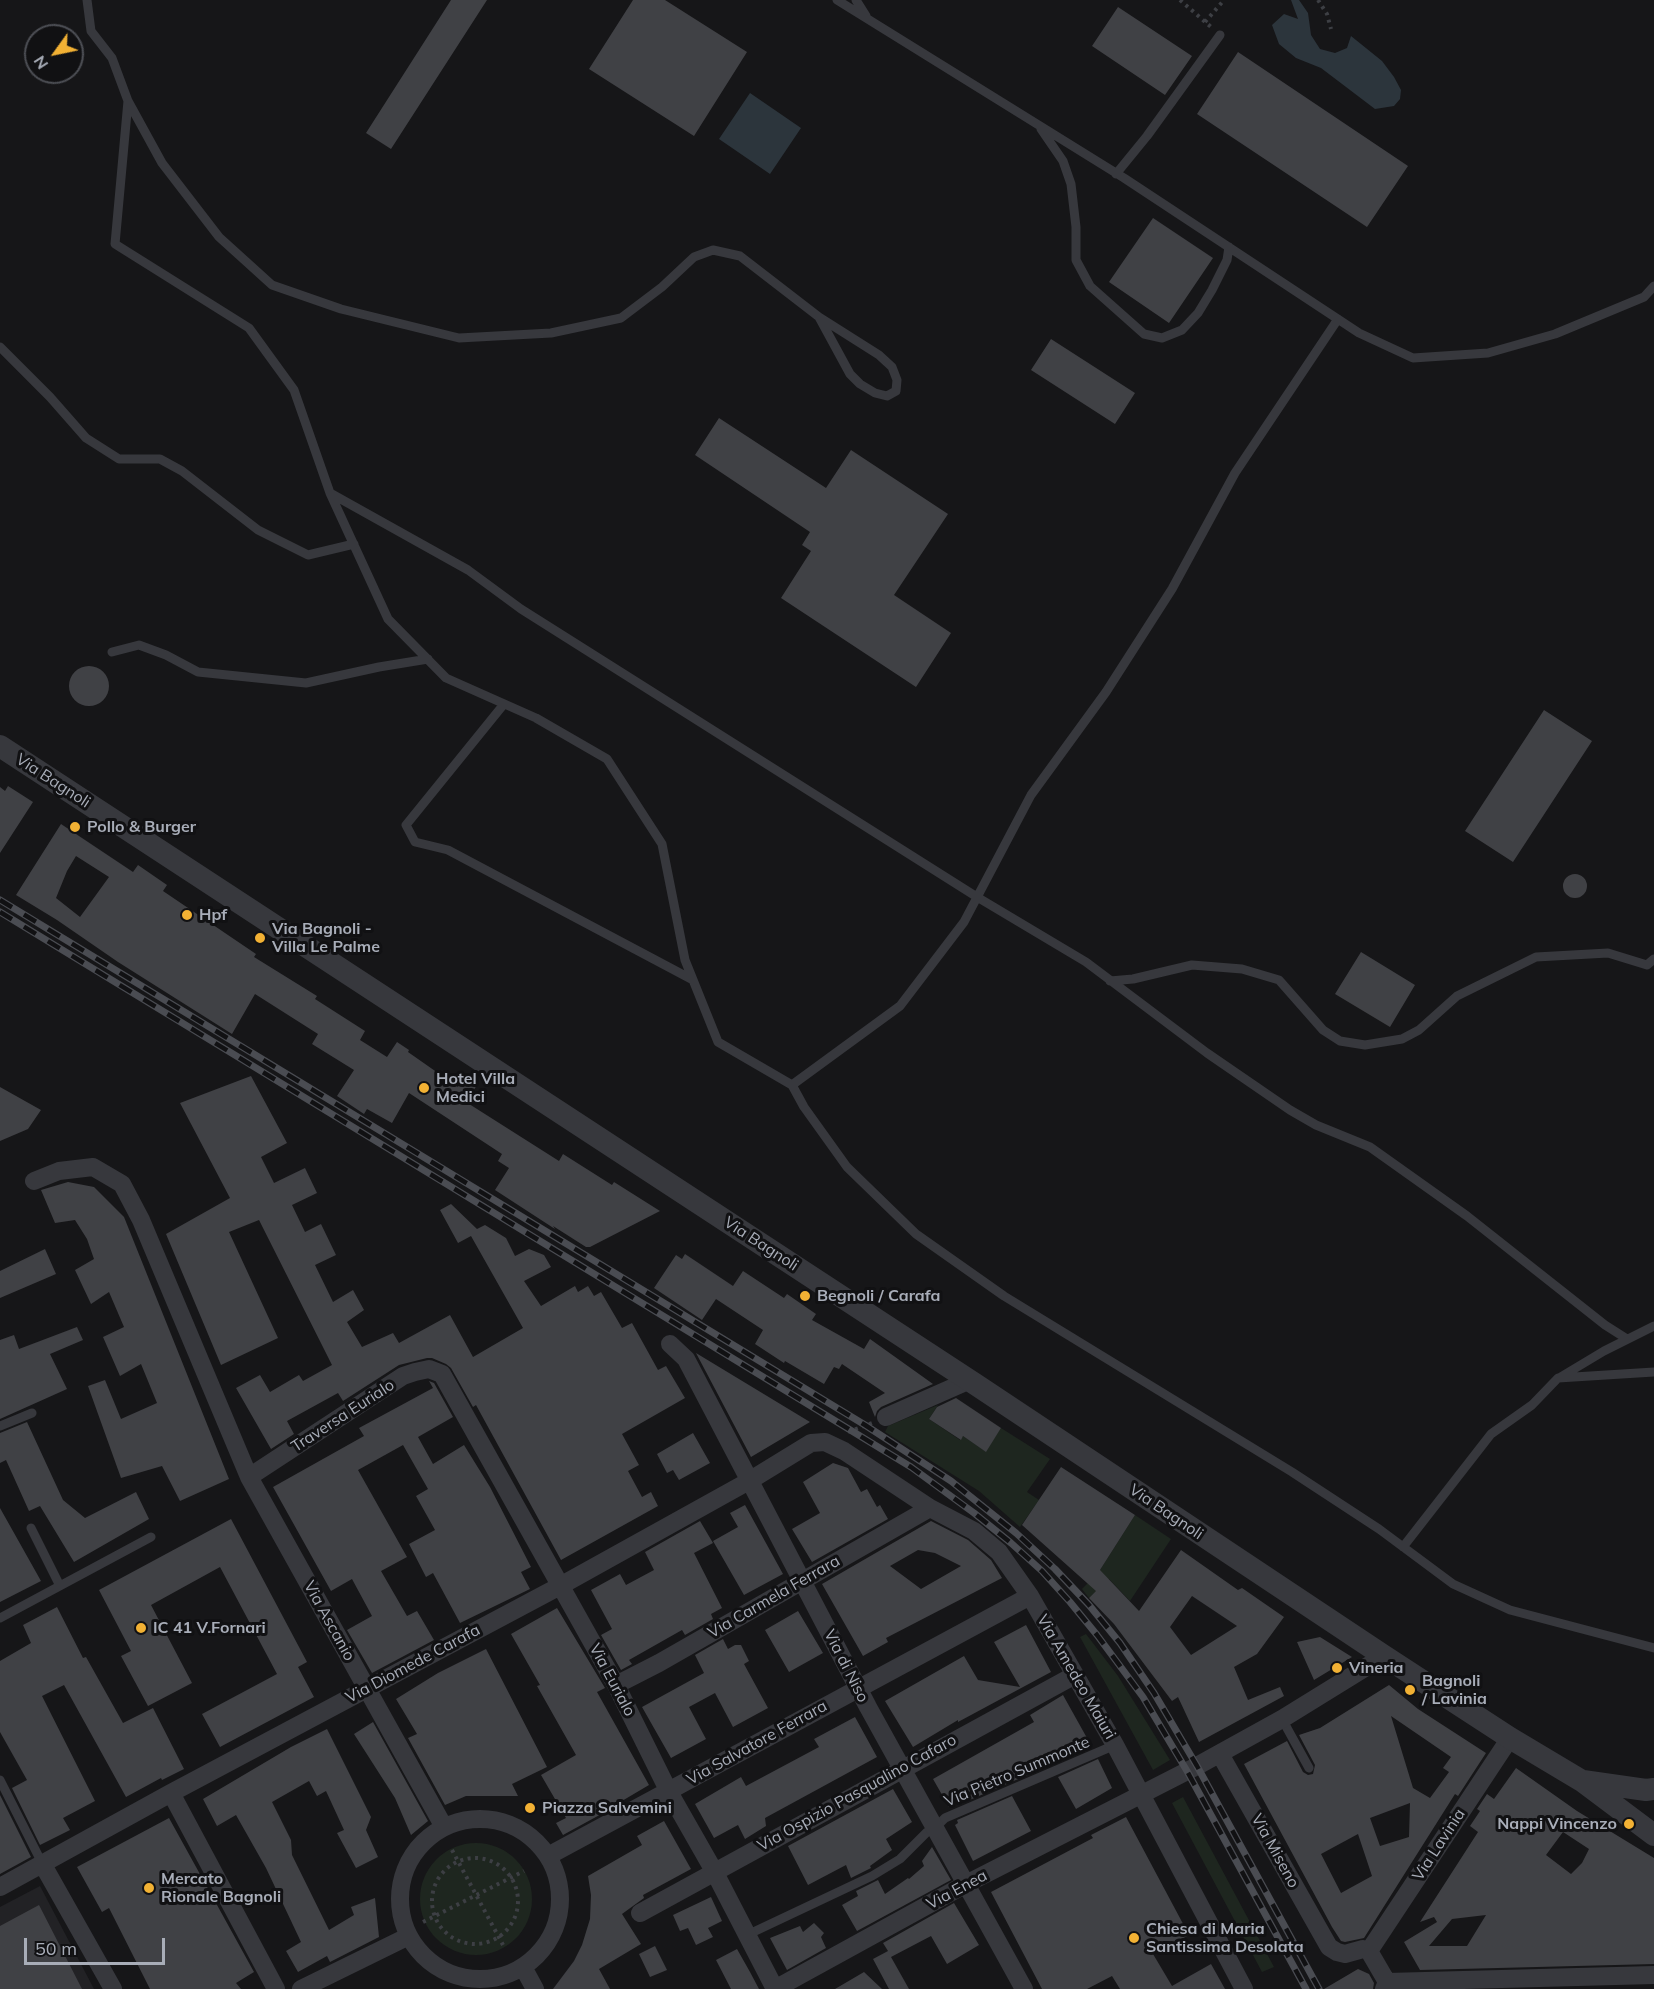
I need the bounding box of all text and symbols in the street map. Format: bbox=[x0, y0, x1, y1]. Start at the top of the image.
north arrow bbox=[24, 24, 84, 84]
text: N bbox=[29, 52, 52, 73]
street label: Via Bagnoli bbox=[12, 750, 94, 812]
place label: Pollo & Burger bbox=[87, 817, 196, 837]
marker: Pollo & Burger bbox=[68, 820, 82, 834]
place label: Hpf bbox=[199, 905, 227, 925]
marker: Hpf bbox=[180, 908, 194, 922]
place label: Via Bagnoli - Villa Le Palme bbox=[272, 919, 380, 957]
marker: Via Bagnoli - Villa Le Palme bbox=[253, 931, 267, 945]
place label: Hotel Villa Medici bbox=[436, 1069, 515, 1107]
marker: Hotel Villa Medici bbox=[417, 1081, 431, 1095]
street label: Via Bagnoli bbox=[720, 1213, 802, 1275]
place label: Begnoli / Carafa bbox=[817, 1286, 941, 1306]
marker: Begnoli / Carafa bbox=[798, 1289, 812, 1303]
street label: Traversa Eurialo bbox=[288, 1376, 398, 1456]
street label: Via Bagnoli bbox=[1125, 1480, 1207, 1544]
street label: Via Carmela Ferrara bbox=[705, 1551, 843, 1643]
street label: Via Ascanio bbox=[299, 1578, 359, 1664]
street label: Via Amedeo Maiuri bbox=[1032, 1611, 1120, 1743]
place label: IC 41 V.Fornari bbox=[153, 1618, 266, 1638]
street label: Via Diomede Carafa bbox=[343, 1620, 483, 1708]
marker: IC 41 V.Fornari bbox=[134, 1621, 148, 1635]
street label: Via di Niso bbox=[819, 1626, 873, 1706]
street label: Via Eurialo bbox=[585, 1640, 639, 1720]
place label: Vineria bbox=[1349, 1658, 1404, 1678]
marker: Vineria bbox=[1330, 1661, 1344, 1675]
place label: Bagnoli / Lavinia bbox=[1422, 1671, 1487, 1709]
marker: Bagnoli / Lavinia bbox=[1403, 1683, 1417, 1697]
street label: Via Salvatore Ferrara bbox=[684, 1697, 830, 1789]
street label: Via Ospizio Pasqualino Cafaro bbox=[754, 1730, 960, 1856]
street label: Via Pietro Summonte bbox=[941, 1733, 1093, 1811]
place label: Piazza Salvemini bbox=[542, 1798, 672, 1818]
marker: Piazza Salvemini bbox=[523, 1801, 537, 1815]
street label: Via Lavinia bbox=[1409, 1805, 1469, 1885]
street label: Via Miseno bbox=[1247, 1811, 1303, 1891]
place label: Nappi Vincenzo bbox=[1497, 1814, 1617, 1834]
marker: Nappi Vincenzo bbox=[1622, 1817, 1636, 1831]
street label: Via Enea bbox=[923, 1866, 991, 1914]
place label: Mercato Rionale Bagnoli bbox=[161, 1869, 281, 1907]
marker: Mercato Rionale Bagnoli bbox=[142, 1881, 156, 1895]
place label: Chiesa di Maria Santissima Desolata bbox=[1146, 1919, 1304, 1957]
scale bar bbox=[27, 1926, 168, 1964]
marker: Chiesa di Maria Santissima Desolata bbox=[1127, 1931, 1141, 1945]
text: 50 m bbox=[35, 1937, 77, 1960]

